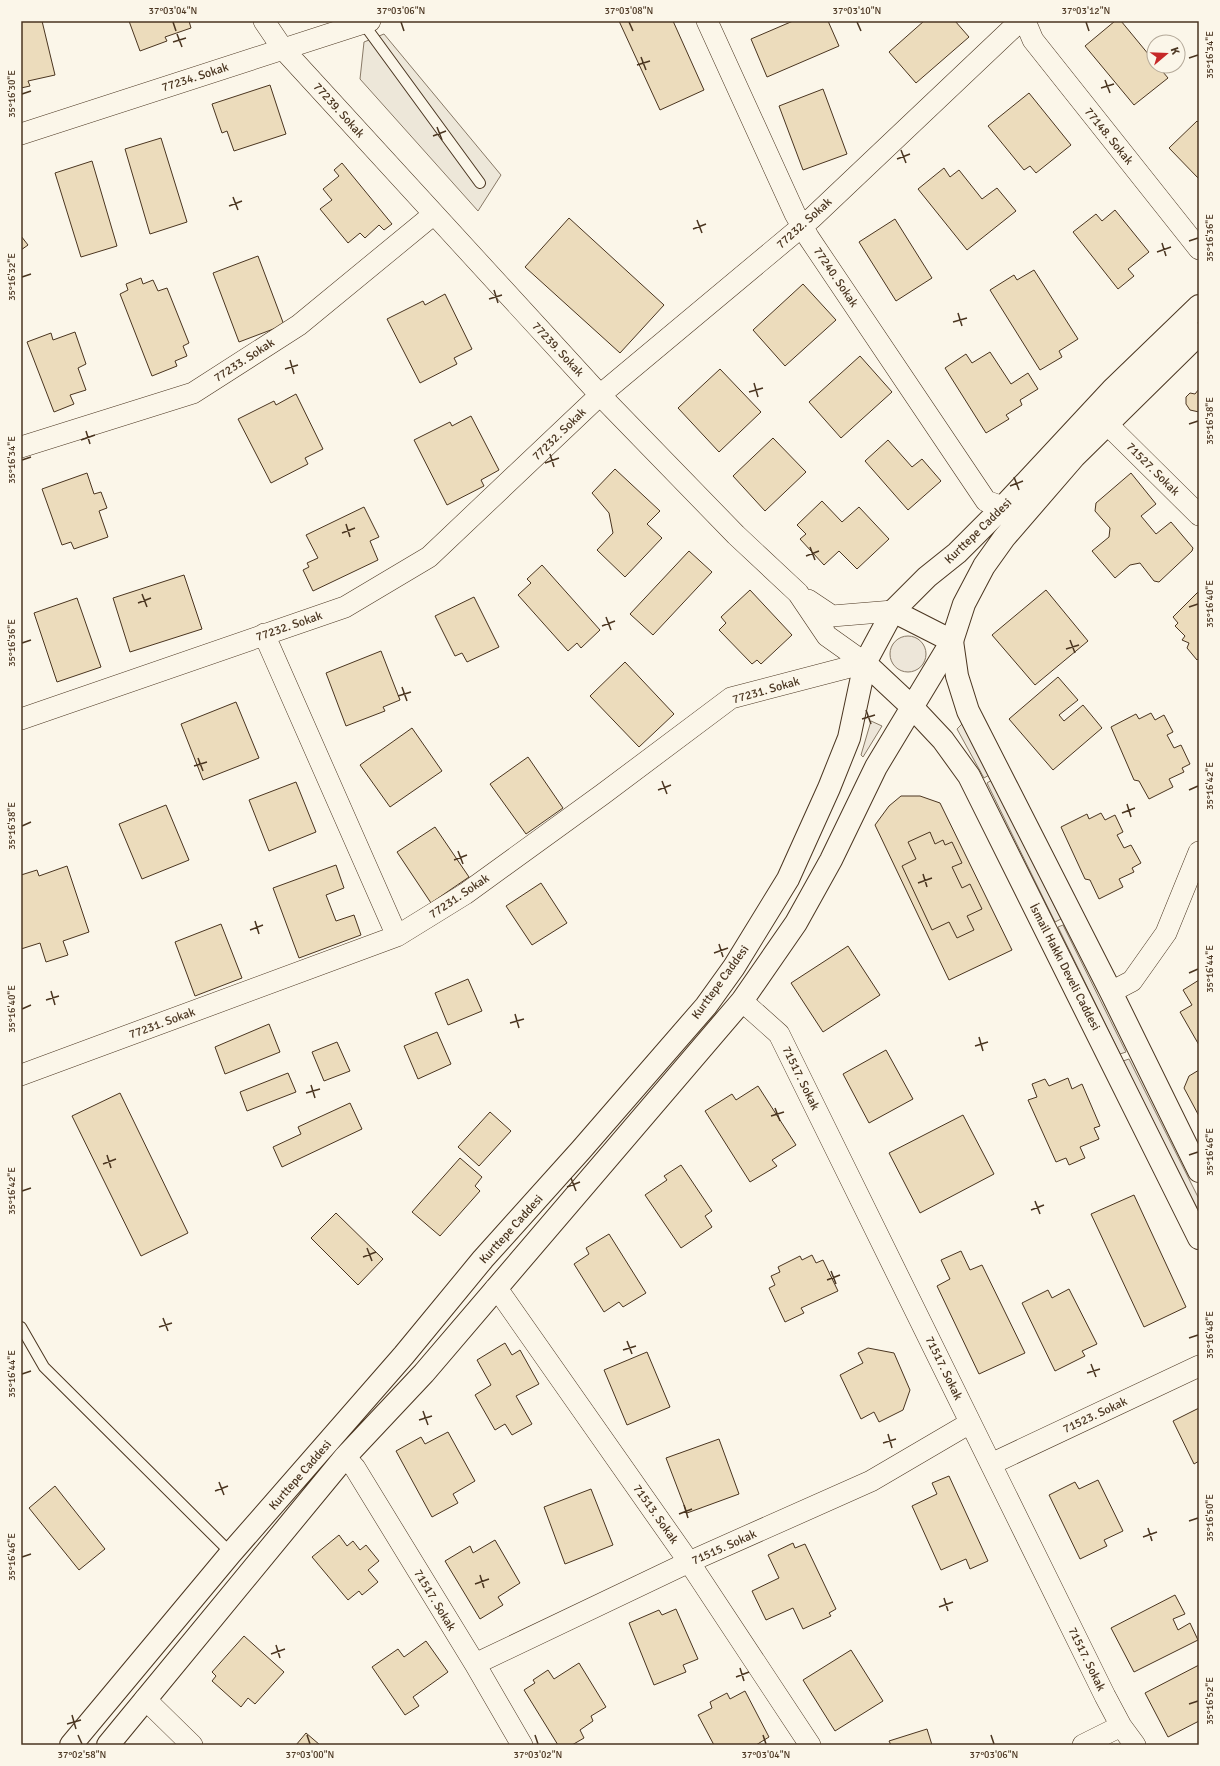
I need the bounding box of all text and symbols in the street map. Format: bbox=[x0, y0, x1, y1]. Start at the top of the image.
text: 37°03'04"N bbox=[149, 5, 197, 17]
text: 37°03'06"N bbox=[377, 5, 425, 17]
text: 37°03'08"N bbox=[605, 5, 653, 17]
text: 37°03'10"N bbox=[833, 5, 881, 17]
text: 37°03'12"N bbox=[1062, 5, 1110, 17]
text: 35°16'34"E bbox=[1204, 31, 1216, 79]
north arrow bbox=[1146, 34, 1186, 74]
text: K bbox=[1168, 46, 1182, 56]
street label: 77234. Sokak bbox=[160, 60, 230, 95]
text: 35°16'30"E bbox=[6, 70, 18, 118]
street label: 77239. Sokak bbox=[310, 80, 367, 141]
street label: 77148. Sokak bbox=[1081, 105, 1136, 168]
street label: 77232. Sokak bbox=[774, 195, 835, 252]
text: 35°16'36"E bbox=[1204, 214, 1216, 262]
street label: 77240. Sokak bbox=[810, 244, 861, 310]
text: 35°16'32"E bbox=[6, 253, 18, 301]
street label: 77239. Sokak bbox=[529, 319, 587, 380]
street label: 77233. Sokak bbox=[211, 335, 277, 386]
text: 35°16'38"E bbox=[1204, 397, 1216, 445]
street label: 77232. Sokak bbox=[529, 405, 589, 464]
text: 35°16'34"E bbox=[6, 436, 18, 484]
street label: 71527. Sokak bbox=[1123, 440, 1182, 499]
street label: Kurttepe Caddesi bbox=[942, 495, 1015, 567]
text: 35°16'40"E bbox=[1204, 580, 1216, 628]
street label: 77232. Sokak bbox=[254, 608, 324, 645]
text: 35°16'36"E bbox=[6, 619, 18, 667]
street label: 77231. Sokak bbox=[731, 674, 801, 707]
text: 35°16'42"E bbox=[1204, 762, 1216, 810]
text: 35°16'38"E bbox=[6, 802, 18, 850]
street label: 77231. Sokak bbox=[426, 871, 492, 922]
street label: İsmail Hakkı Develi Caddesi bbox=[1026, 901, 1103, 1033]
street label: Kurttepe Caddesi bbox=[688, 942, 752, 1022]
text: 35°16'44"E bbox=[1204, 945, 1216, 993]
text: 35°16'40"E bbox=[6, 985, 18, 1033]
street label: 77231. Sokak bbox=[127, 1005, 197, 1042]
street label: 71517. Sokak bbox=[779, 1044, 822, 1113]
text: 35°16'46"E bbox=[1204, 1128, 1216, 1176]
text: 35°16'42"E bbox=[6, 1167, 18, 1215]
street label: Kurttepe Caddesi bbox=[476, 1192, 546, 1267]
text: 35°16'48"E bbox=[1204, 1311, 1216, 1359]
street label: 71517. Sokak bbox=[922, 1334, 965, 1403]
text: 35°16'44"E bbox=[6, 1350, 18, 1398]
street label: 71523. Sokak bbox=[1061, 1394, 1130, 1437]
street label: Kurttepe Caddesi bbox=[266, 1437, 335, 1513]
street label: 71513. Sokak bbox=[630, 1482, 682, 1547]
text: 35°16'50"E bbox=[1204, 1494, 1216, 1542]
street label: 71515. Sokak bbox=[690, 1527, 759, 1568]
text: 35°16'46"E bbox=[6, 1533, 18, 1581]
street label: 71517. Sokak bbox=[410, 1567, 459, 1634]
street label: 71517. Sokak bbox=[1065, 1625, 1108, 1694]
text: 35°16'52"E bbox=[1204, 1677, 1216, 1725]
text: 37°02'58"N bbox=[58, 1749, 106, 1761]
text: 37°03'00"N bbox=[286, 1749, 334, 1761]
text: 37°03'02"N bbox=[514, 1749, 562, 1761]
text: 37°03'04"N bbox=[742, 1749, 790, 1761]
text: 37°03'06"N bbox=[970, 1749, 1018, 1761]

